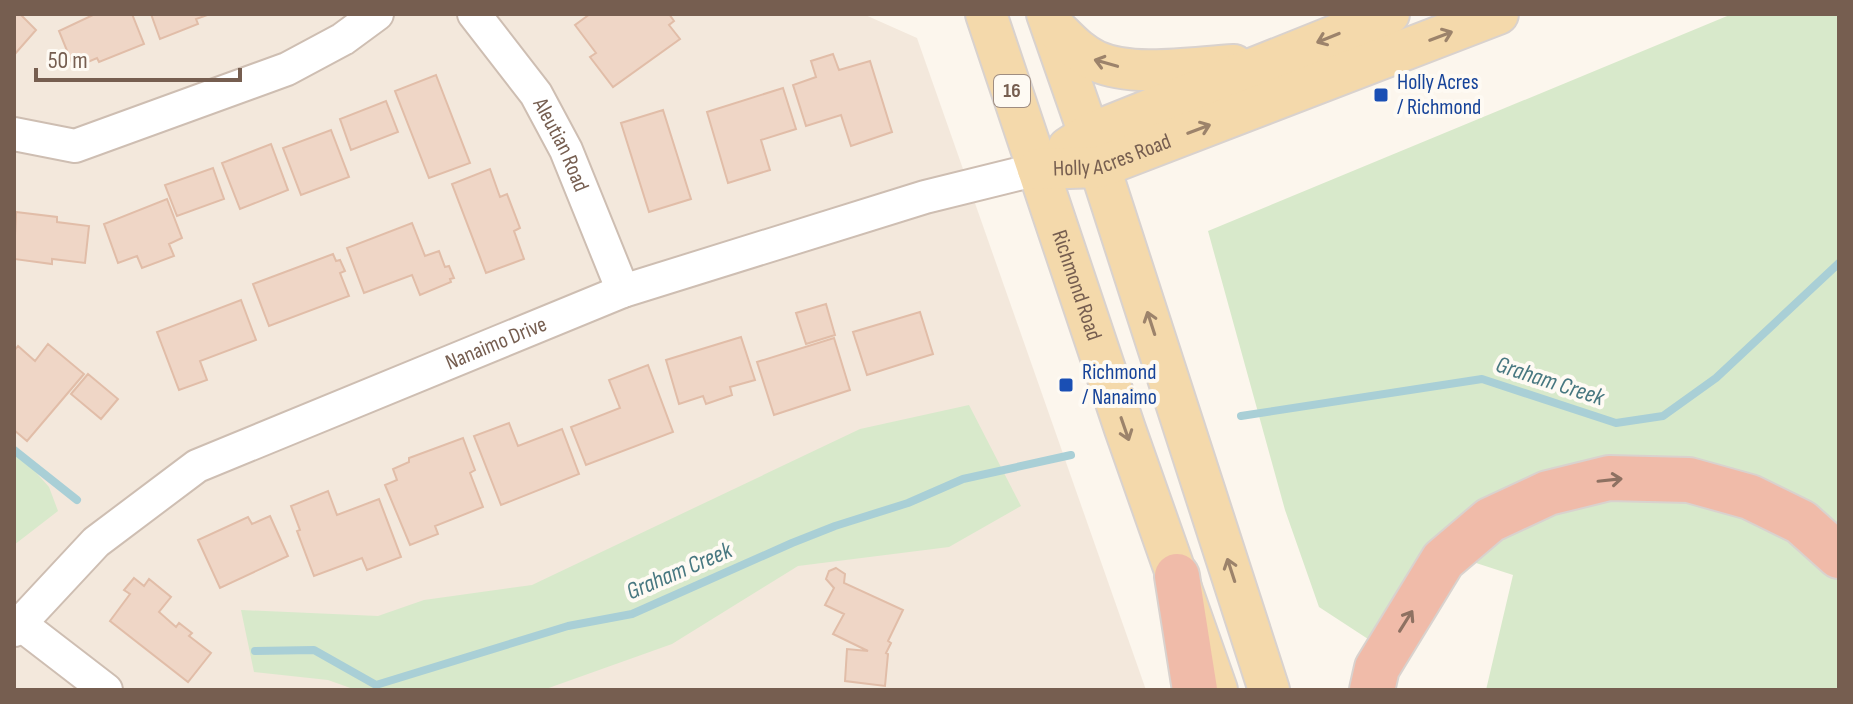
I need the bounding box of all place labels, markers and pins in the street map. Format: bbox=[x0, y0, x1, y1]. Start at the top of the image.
place label: Holly Acres / Richmond bbox=[1397, 69, 1481, 121]
marker: Holly Acres / Richmond bbox=[1372, 86, 1390, 104]
place label: Richmond / Nanaimo bbox=[1082, 359, 1157, 411]
marker: Richmond / Nanaimo bbox=[1057, 376, 1075, 394]

